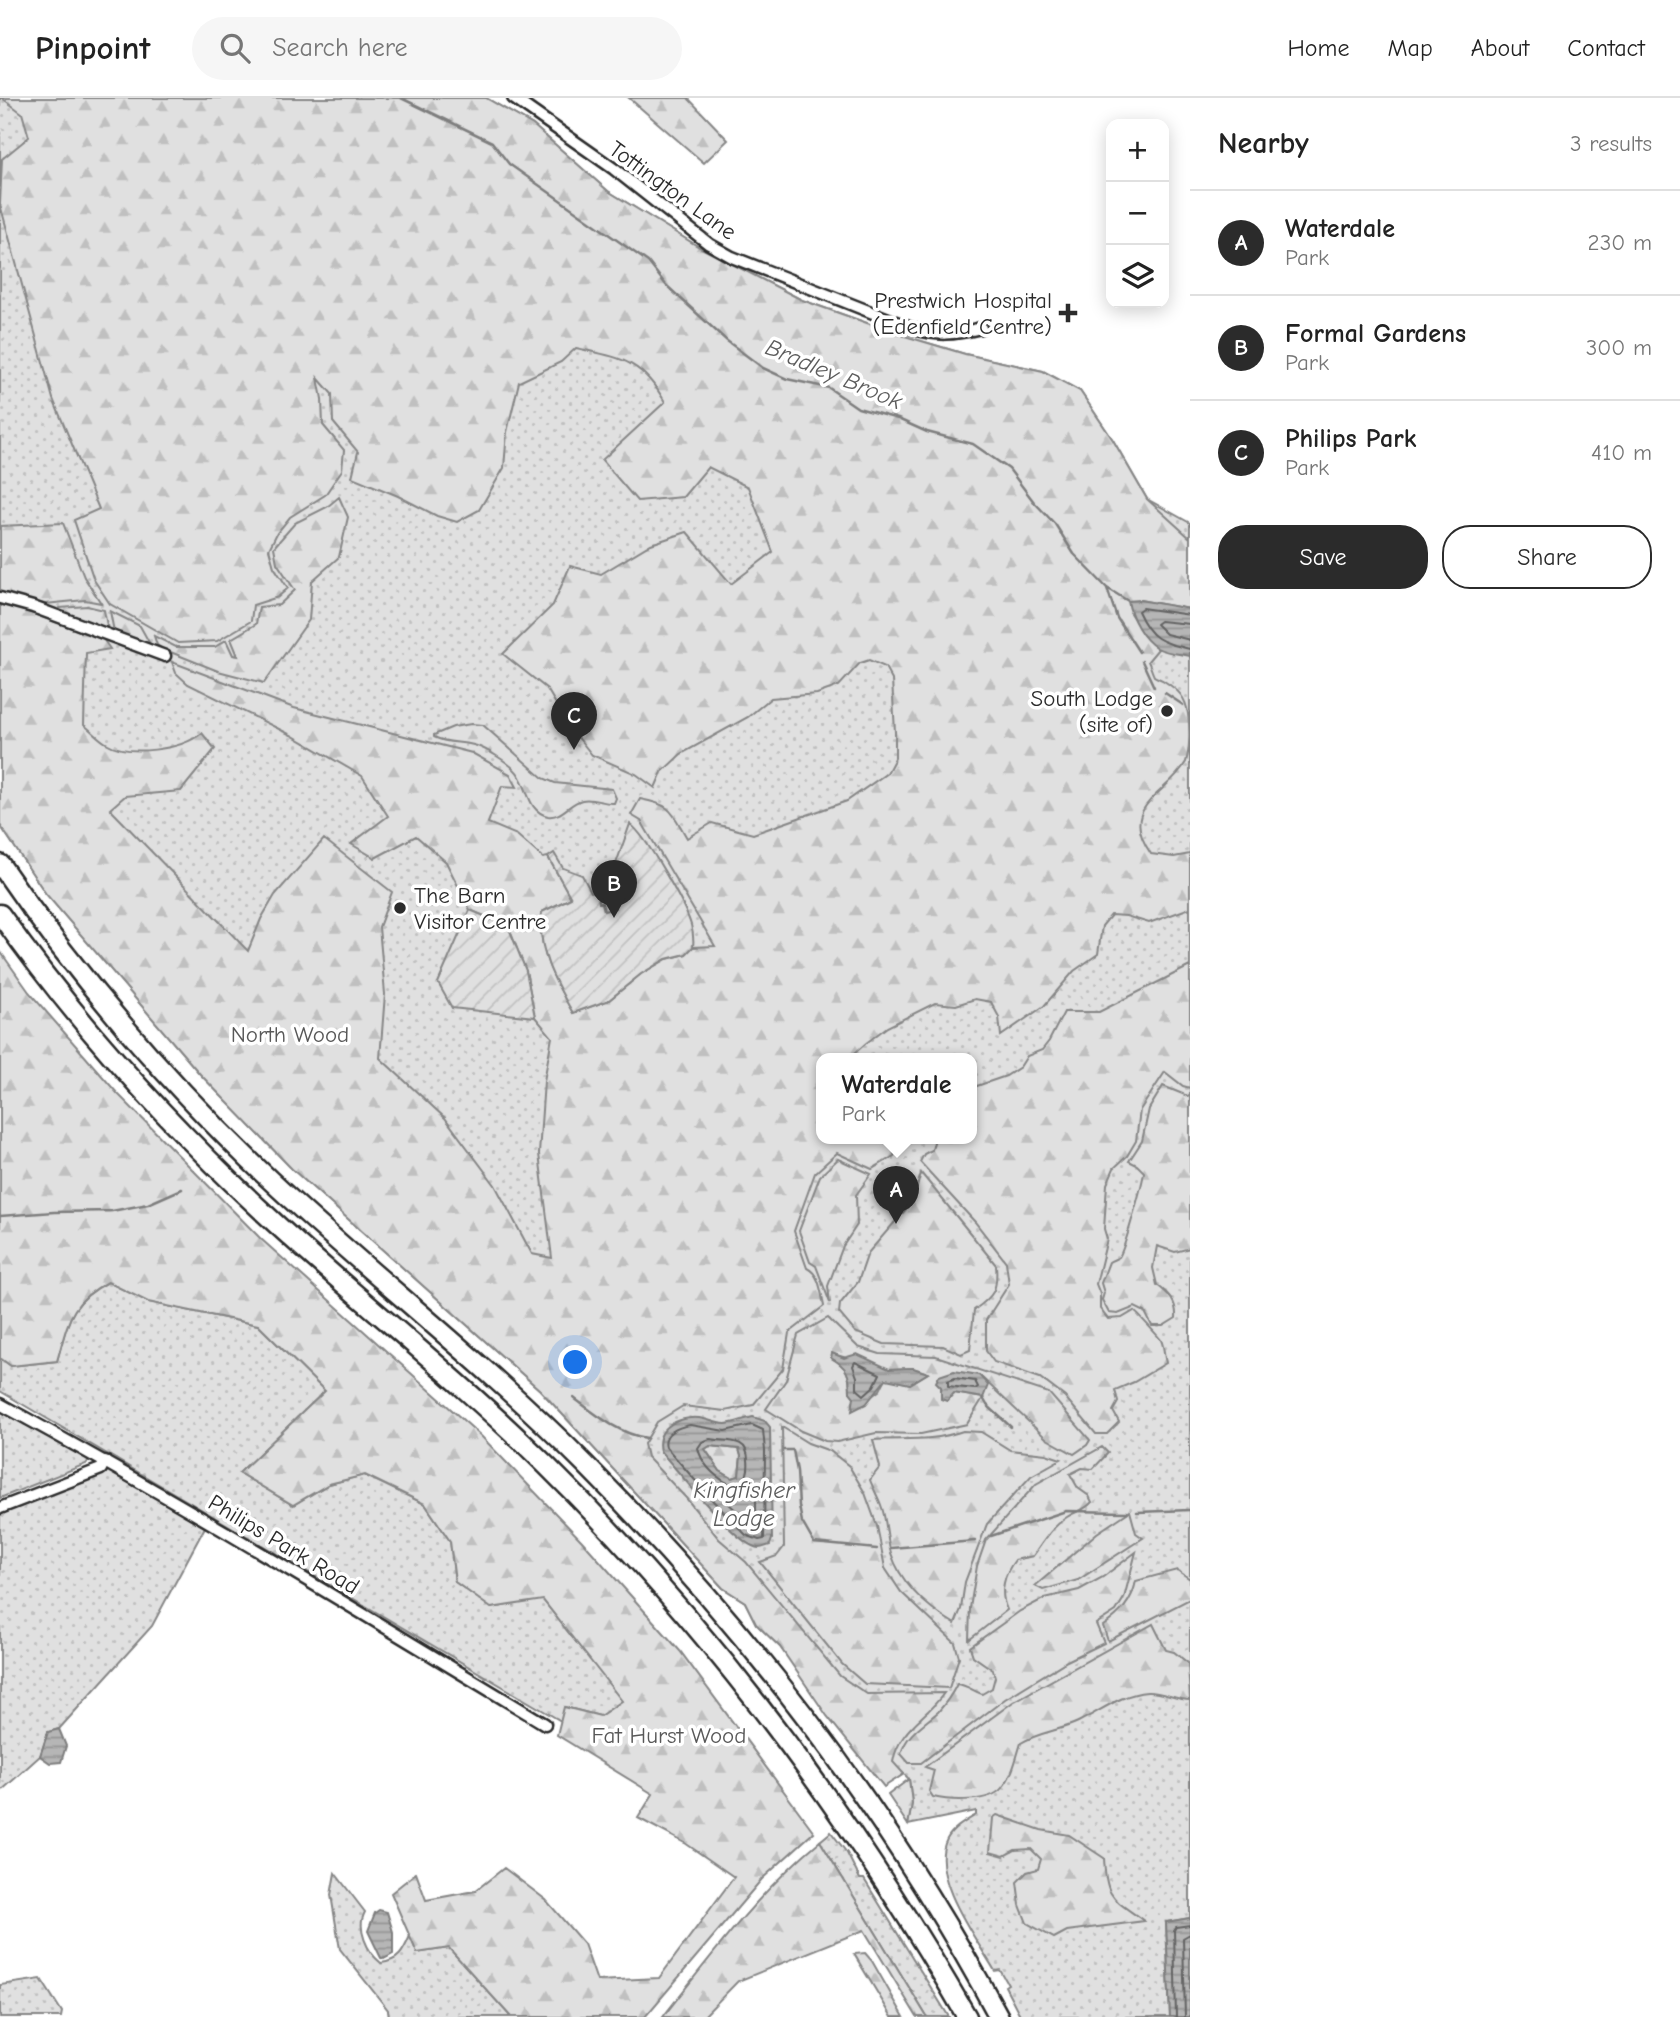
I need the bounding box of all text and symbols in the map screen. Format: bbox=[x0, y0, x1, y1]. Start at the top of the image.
search box bbox=[192, 17, 682, 80]
text: Pinpoint bbox=[35, 29, 150, 67]
icon: search bbox=[216, 29, 254, 67]
text: Search here bbox=[272, 33, 408, 63]
text: Home bbox=[1288, 34, 1349, 62]
text: Map bbox=[1387, 34, 1433, 62]
text: About bbox=[1471, 34, 1529, 62]
text: Contact bbox=[1567, 34, 1645, 62]
map controls bbox=[1106, 119, 1169, 308]
button: + bbox=[1106, 119, 1169, 182]
text: Nearby bbox=[1218, 126, 1309, 161]
text: 3 results bbox=[1570, 130, 1652, 157]
street label: Tottington Lane bbox=[604, 135, 742, 246]
button: − bbox=[1106, 182, 1169, 245]
text: Waterdale bbox=[1285, 214, 1395, 244]
text: A bbox=[1235, 229, 1247, 256]
text: 230 m bbox=[1588, 229, 1652, 256]
text: Park bbox=[1285, 244, 1329, 271]
button: layers bbox=[1106, 245, 1169, 308]
place label: Prestwich Hospital (Edenfield Centre) bbox=[873, 287, 1052, 340]
marker: Prestwich Hospital (Edenfield Centre) bbox=[1058, 303, 1078, 323]
text: Formal Gardens bbox=[1285, 319, 1466, 349]
water label: Bradley Brook bbox=[762, 333, 907, 415]
text: B bbox=[1234, 334, 1248, 361]
text: 300 m bbox=[1586, 334, 1652, 361]
text: Park bbox=[1285, 349, 1329, 376]
text: Philips Park bbox=[1285, 424, 1416, 454]
text: C bbox=[1234, 439, 1248, 466]
text: 410 m bbox=[1591, 439, 1652, 466]
text: Park bbox=[1285, 454, 1329, 481]
button: Save bbox=[1218, 525, 1428, 589]
button: Share bbox=[1442, 525, 1652, 589]
place label: South Lodge (site of) bbox=[1031, 685, 1153, 738]
pin: C bbox=[551, 692, 597, 750]
marker: South Lodge (site of) bbox=[1159, 703, 1175, 719]
pin: B bbox=[591, 860, 637, 918]
place label: The Barn Visitor Centre bbox=[414, 882, 546, 935]
marker: The Barn Visitor Centre bbox=[392, 900, 408, 916]
park label: North Wood bbox=[231, 1021, 349, 1048]
popup bbox=[816, 1053, 977, 1144]
text: Waterdale bbox=[841, 1070, 952, 1100]
text: Park bbox=[841, 1100, 886, 1127]
pin: A bbox=[873, 1166, 919, 1224]
your location bbox=[558, 1345, 592, 1379]
water label: Kingfisher Lodge bbox=[693, 1476, 796, 1532]
street label: Philips Park Road bbox=[203, 1489, 364, 1600]
park label: Fat Hurst Wood bbox=[592, 1722, 746, 1749]

